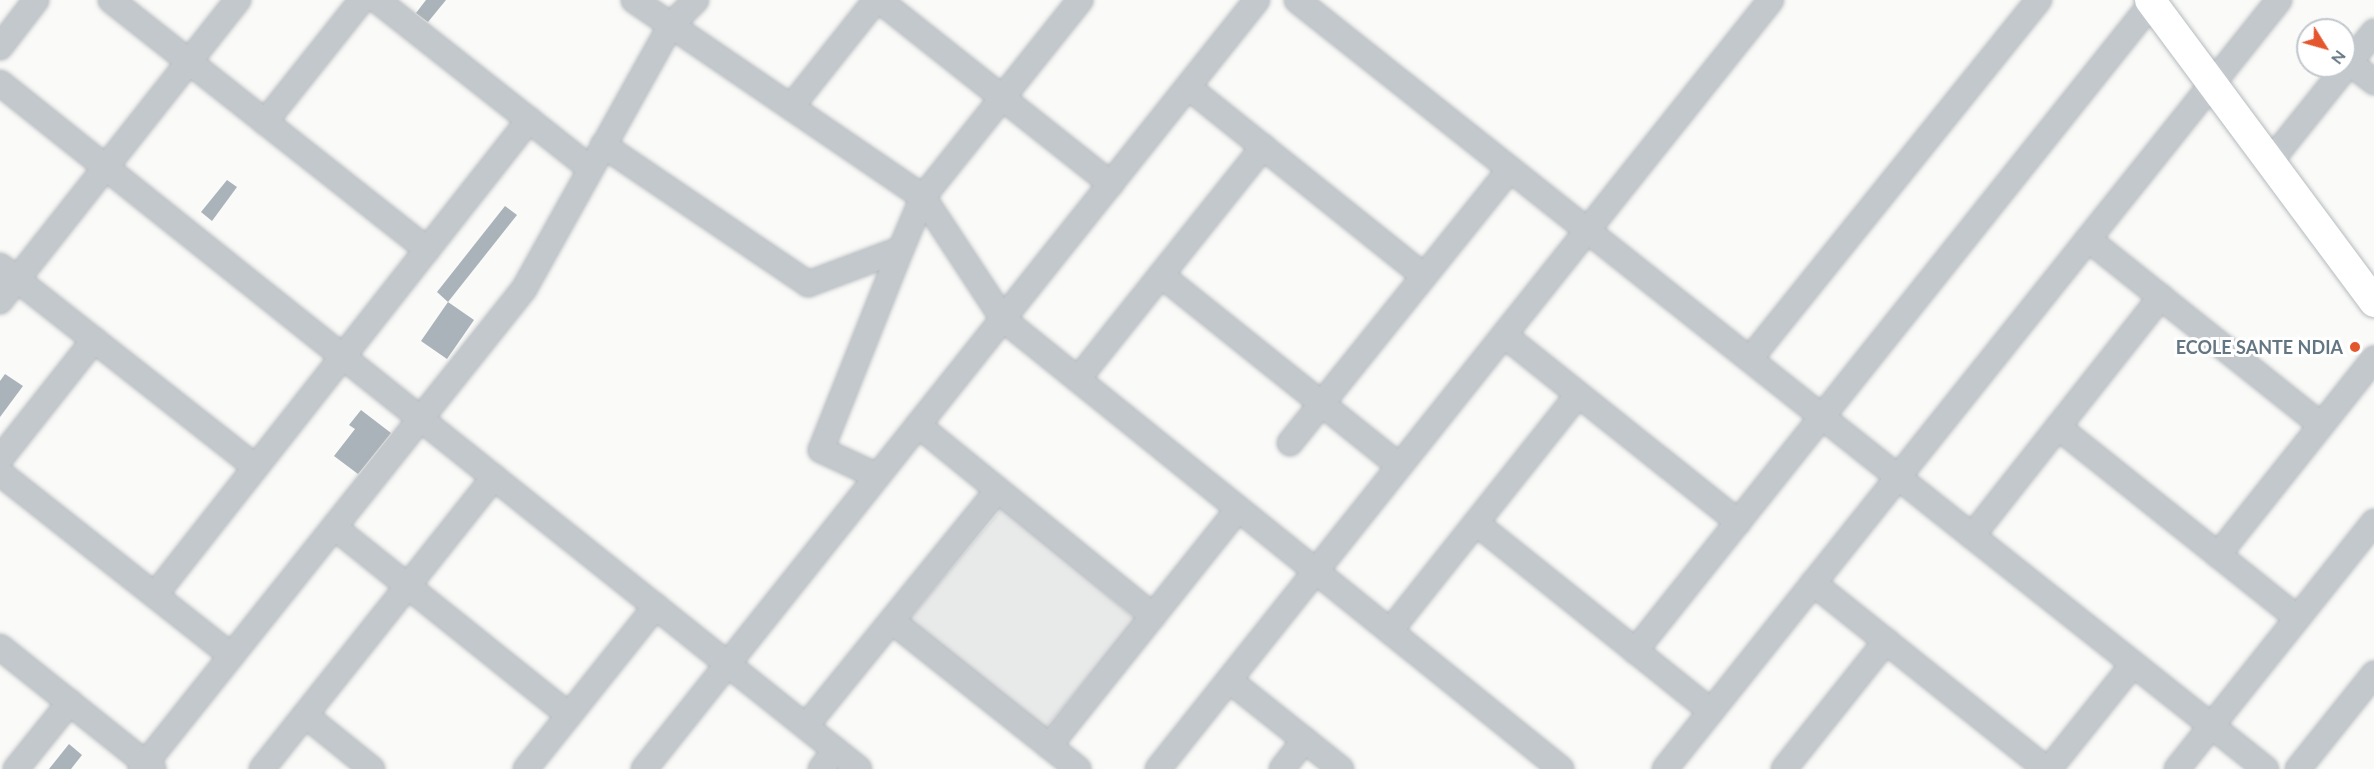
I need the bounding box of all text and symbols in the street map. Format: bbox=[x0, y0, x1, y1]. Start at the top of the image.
north arrow bbox=[2296, 18, 2356, 78]
text: N bbox=[2328, 47, 2350, 69]
place label: ECOLE SANTE NDIA bbox=[2176, 336, 2343, 358]
marker: ECOLE SANTE NDIA bbox=[2348, 340, 2362, 354]

